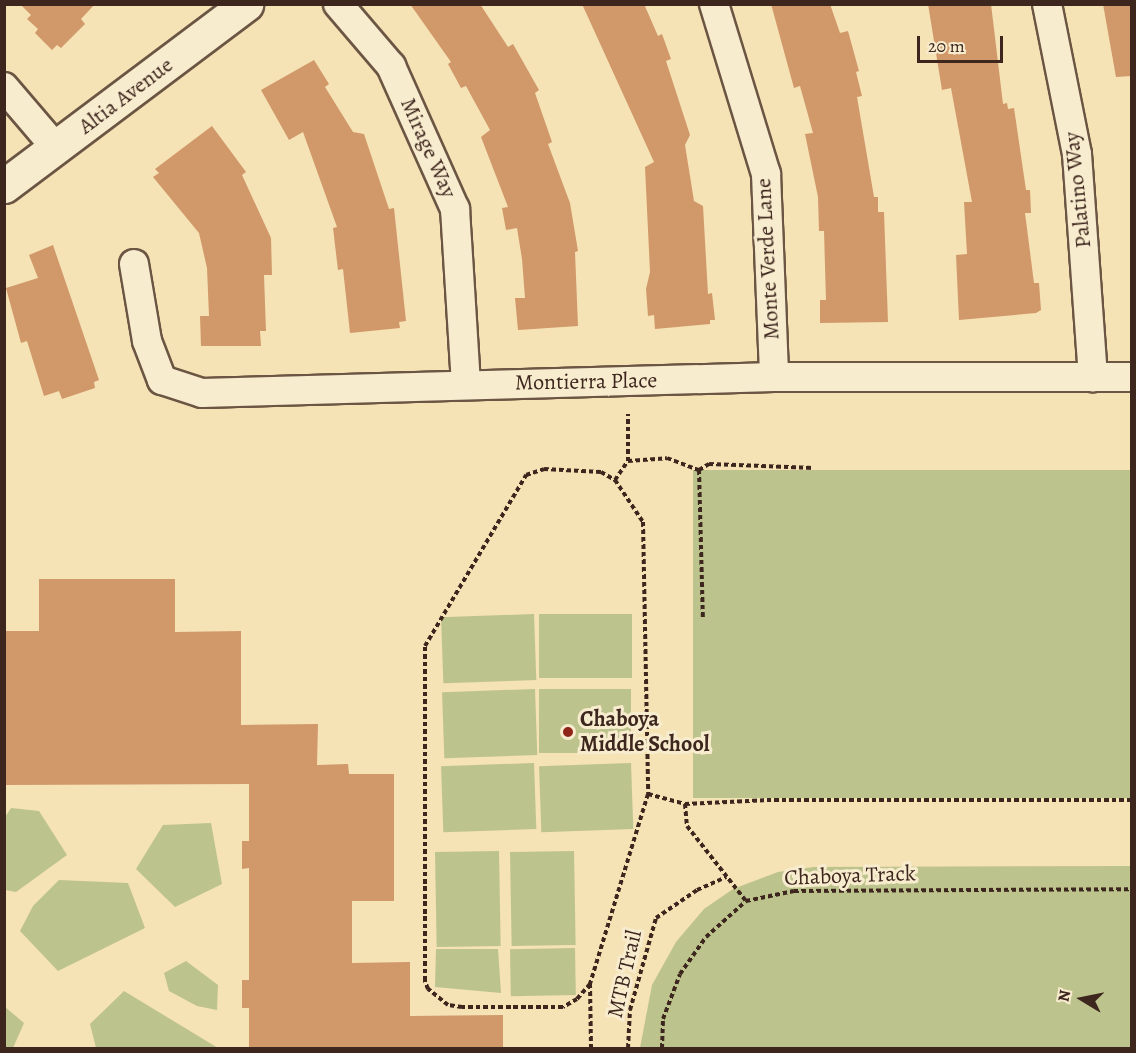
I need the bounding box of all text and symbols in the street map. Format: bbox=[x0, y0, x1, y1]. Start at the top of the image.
scale bar bbox=[920, 24, 1006, 62]
text: 20 m bbox=[928, 34, 965, 58]
street label: Altia Avenue bbox=[74, 52, 178, 140]
street label: Mirage Way bbox=[394, 94, 462, 202]
street label: Palatino Way bbox=[1059, 131, 1097, 249]
street label: Monte Verde Lane bbox=[751, 177, 785, 341]
street label: Montierra Place bbox=[515, 368, 657, 396]
place label: Chaboya Middle School bbox=[580, 706, 710, 758]
marker: Chaboya Middle School bbox=[561, 725, 575, 739]
street label: Chaboya Track bbox=[784, 861, 916, 891]
street label: MTB Trail bbox=[602, 928, 648, 1020]
north arrow bbox=[1052, 969, 1112, 1029]
text: N bbox=[1052, 988, 1076, 1004]

